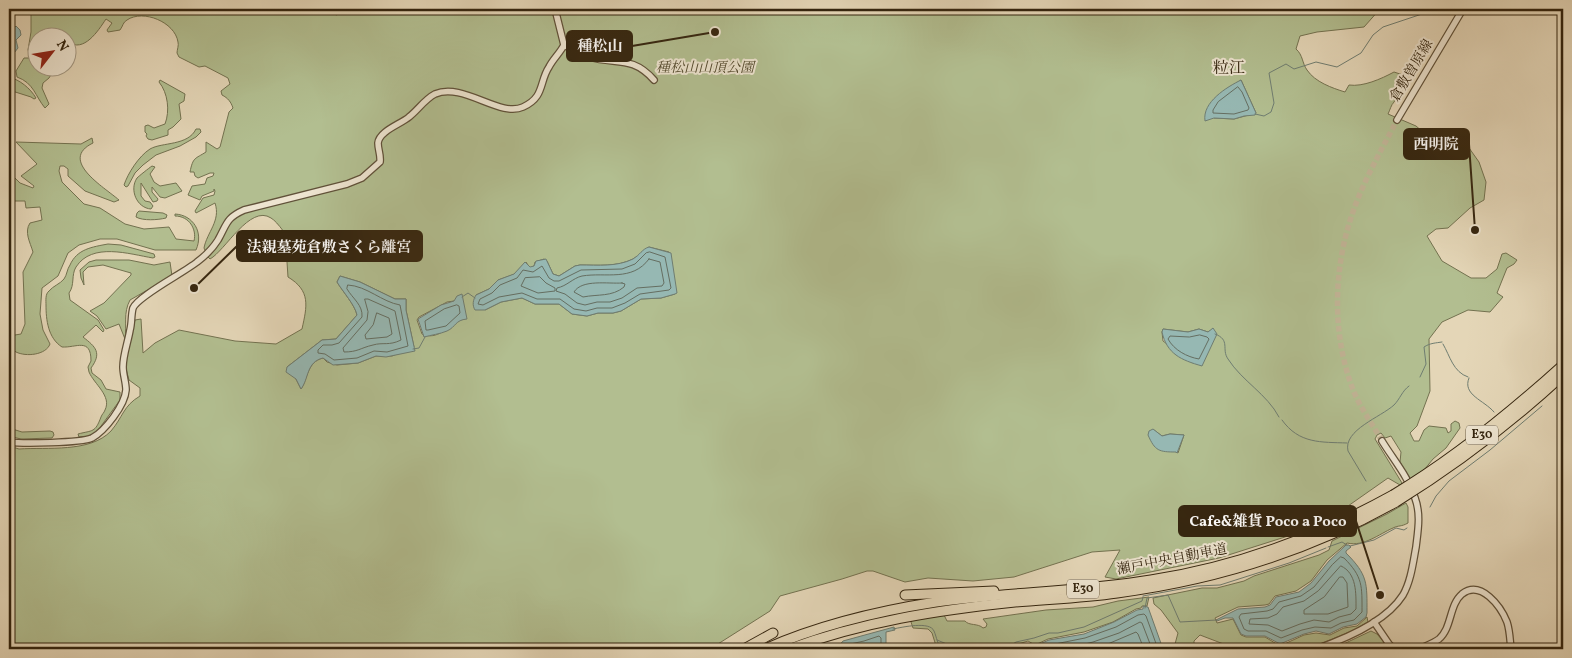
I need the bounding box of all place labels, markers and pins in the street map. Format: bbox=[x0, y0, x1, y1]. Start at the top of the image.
callout: 種松山 bbox=[567, 31, 632, 61]
callout: 西明院 bbox=[1404, 129, 1469, 159]
callout: 法親墓苑倉敷さくら離宮 bbox=[237, 231, 422, 261]
callout: Cafe&雑貨 Poco a Poco bbox=[1179, 506, 1356, 536]

